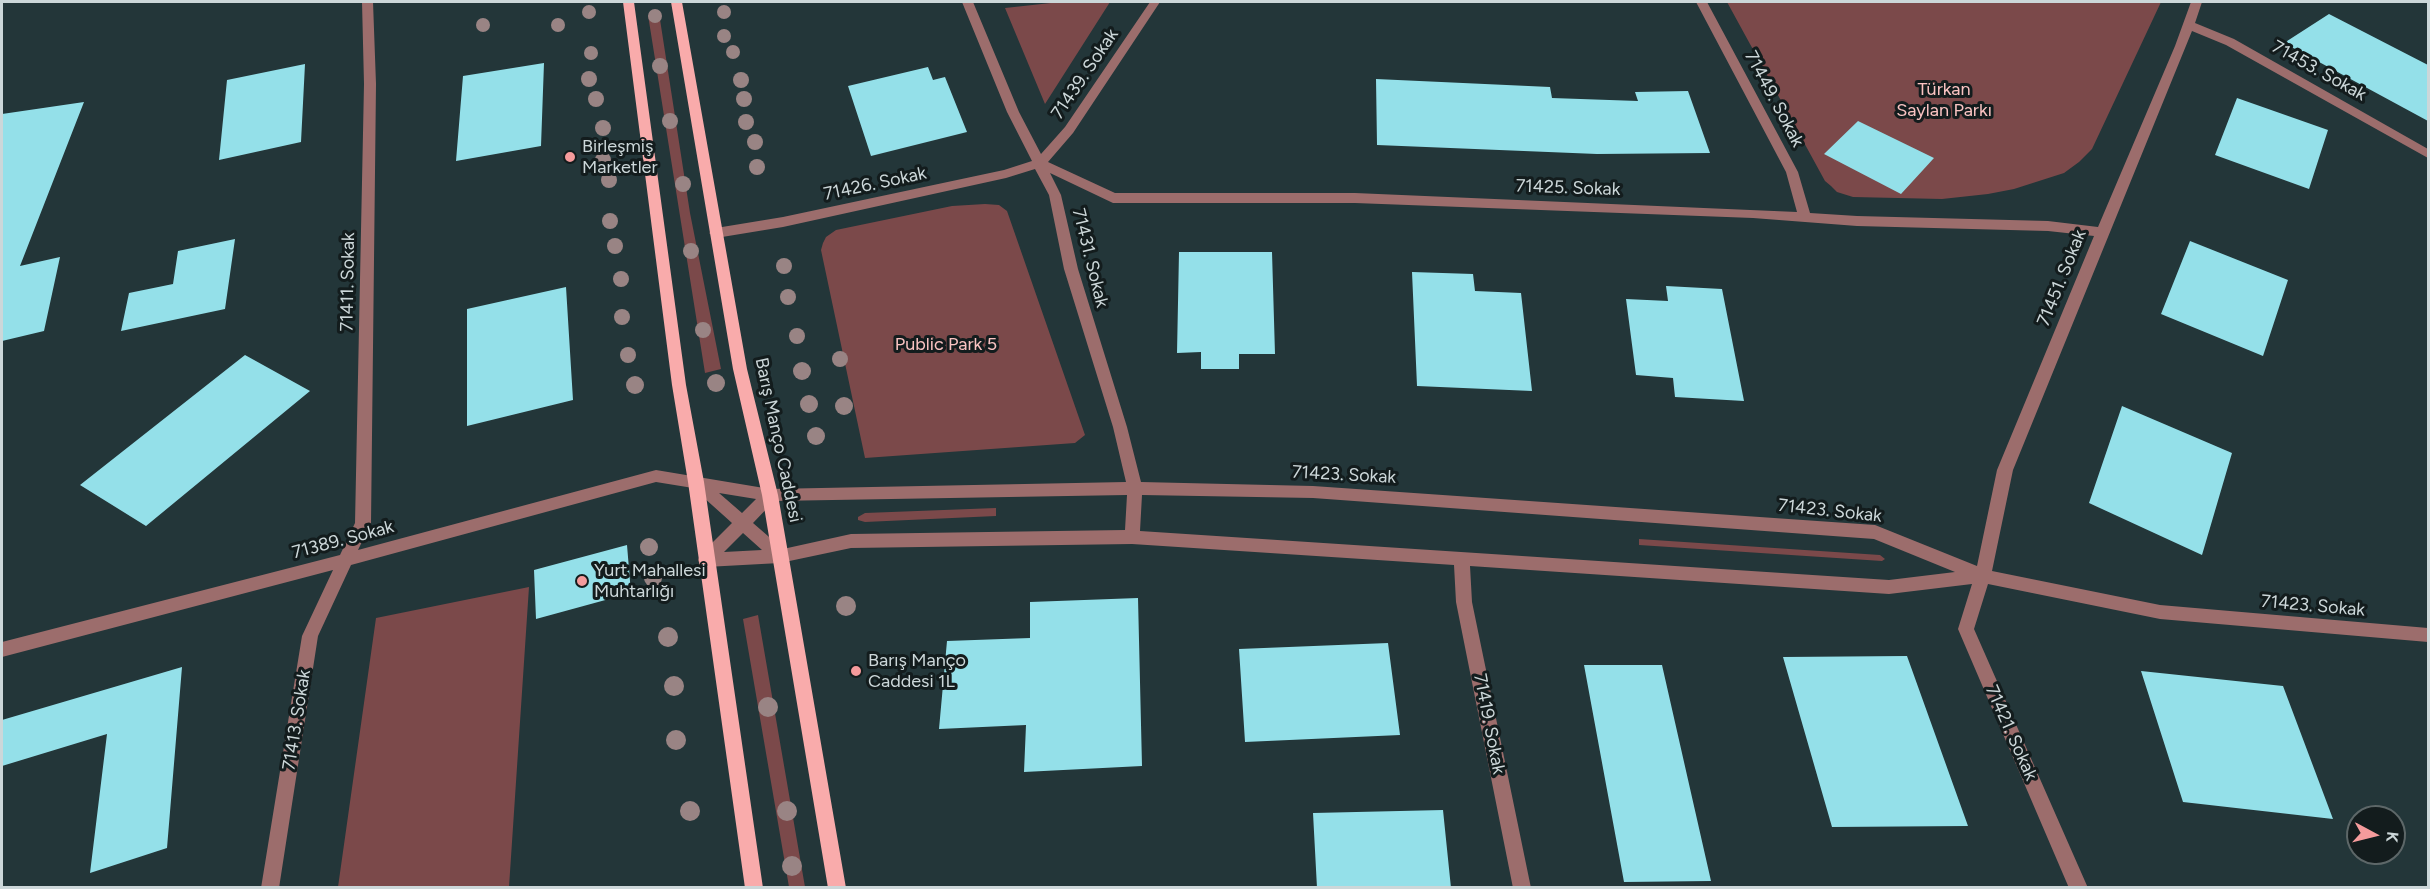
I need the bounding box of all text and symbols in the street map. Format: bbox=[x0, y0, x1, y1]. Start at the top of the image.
street label: 71439. Sokak bbox=[1047, 25, 1123, 123]
street label: 71453. Sokak bbox=[2268, 36, 2370, 106]
street label: 71449. Sokak bbox=[1740, 47, 1808, 151]
park label: Türkan Saylan Parkı bbox=[1896, 79, 1992, 122]
place label: Birleşmiş Marketler bbox=[582, 136, 658, 178]
marker: Birleşmiş Marketler bbox=[563, 150, 577, 164]
street label: 71426. Sokak bbox=[822, 163, 928, 205]
street label: 71425. Sokak bbox=[1515, 175, 1621, 201]
street label: 71431. Sokak bbox=[1067, 206, 1113, 310]
street label: 71451. Sokak bbox=[2033, 227, 2091, 329]
street label: 71411. Sokak bbox=[336, 232, 360, 332]
park label: Public Park 5 bbox=[895, 334, 997, 356]
street label: Barış Manço Caddesi bbox=[750, 356, 806, 524]
street label: 71423. Sokak bbox=[1291, 461, 1397, 489]
street label: 71423. Sokak bbox=[1777, 495, 1883, 527]
street label: 71389. Sokak bbox=[290, 516, 396, 564]
place label: Yurt Mahallesi Muhtarlığı bbox=[594, 560, 706, 602]
marker: Yurt Mahallesi Muhtarlığı bbox=[575, 574, 589, 588]
street label: 71423. Sokak bbox=[2260, 591, 2366, 621]
place label: Barış Manço Caddesi 1L bbox=[868, 650, 966, 692]
marker: Barış Manço Caddesi 1L bbox=[849, 664, 863, 678]
street label: 71413. Sokak bbox=[278, 668, 316, 772]
street label: 71419. Sokak bbox=[1469, 672, 1509, 776]
street label: 71421. Sokak bbox=[1980, 682, 2042, 784]
north arrow bbox=[2346, 805, 2406, 865]
text: K bbox=[2382, 831, 2402, 843]

